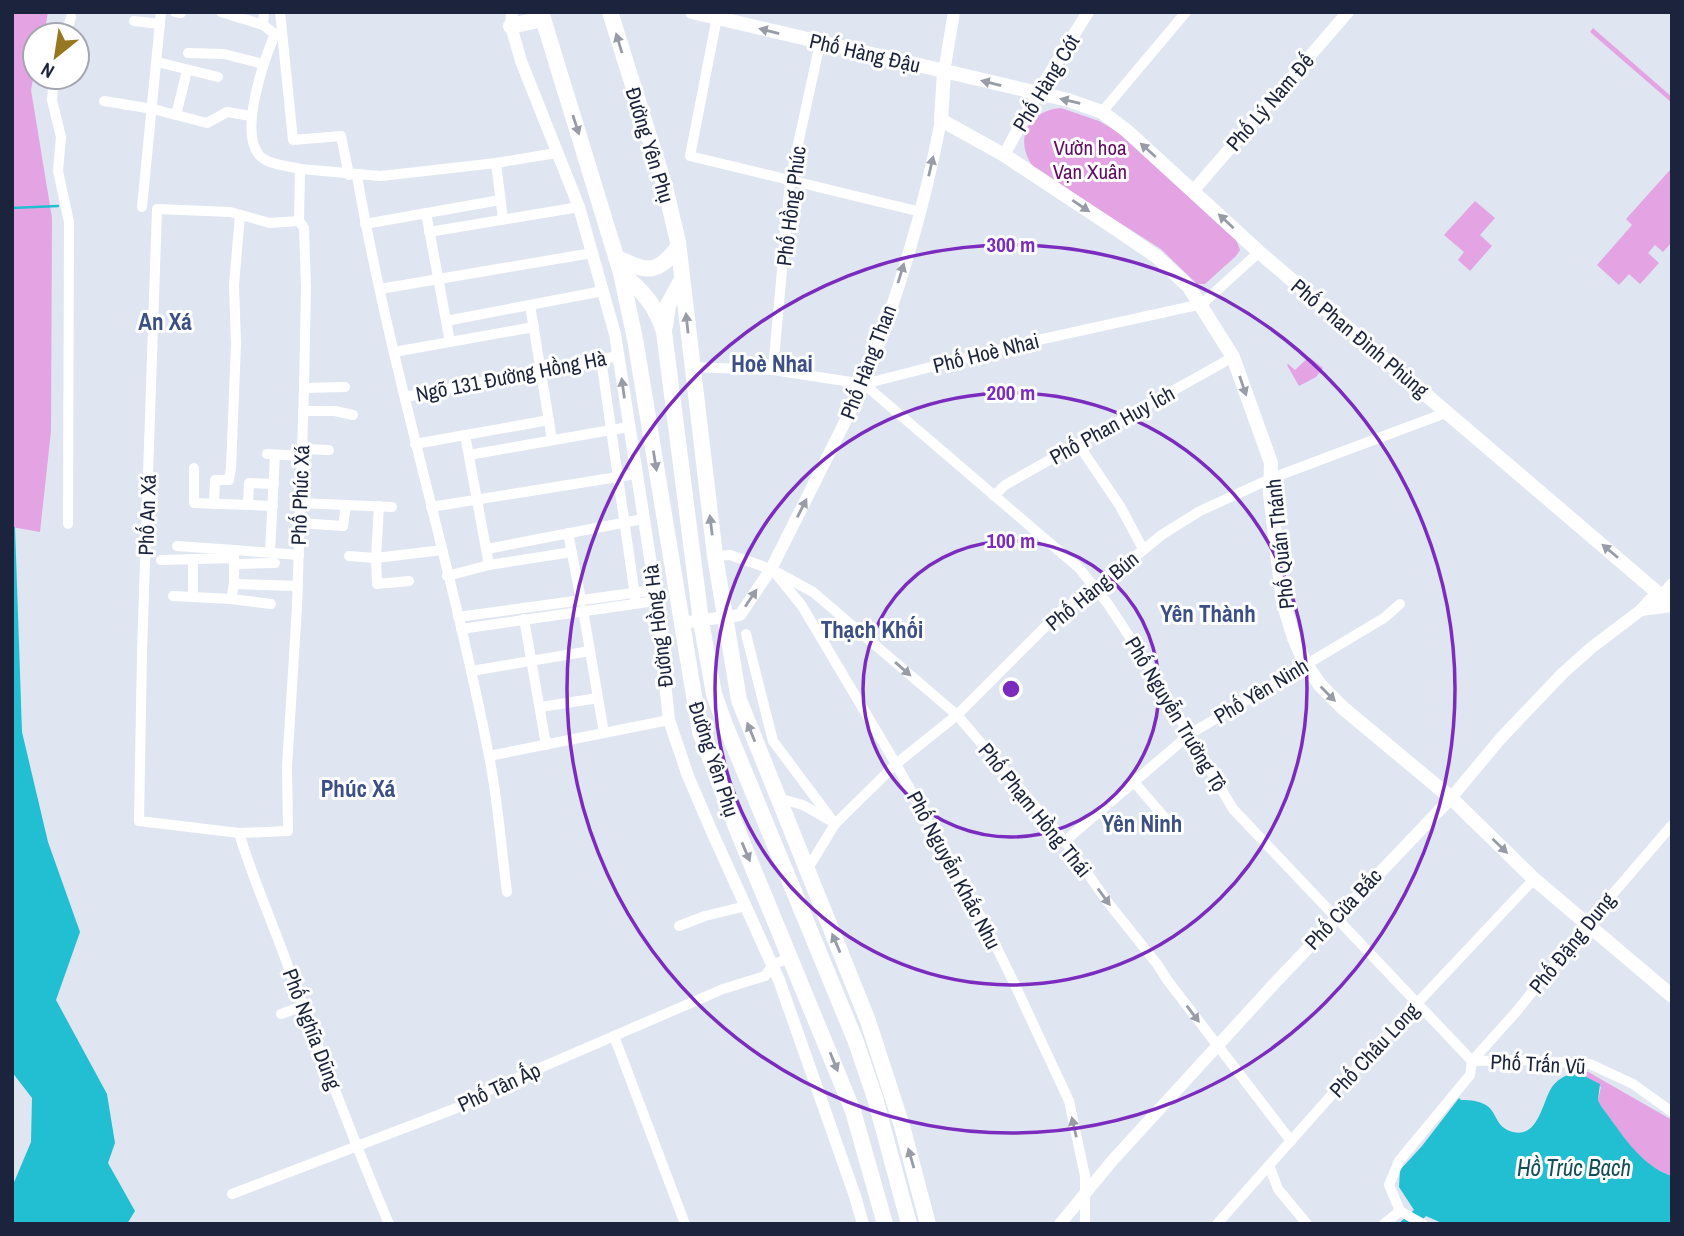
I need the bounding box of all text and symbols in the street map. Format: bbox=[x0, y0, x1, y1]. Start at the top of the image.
north arrow bbox=[21, 21, 91, 91]
one-way arrow bbox=[758, 25, 780, 36]
street label: Phố Hàng Đậu bbox=[807, 26, 923, 80]
street label: Phố Hàng Cót bbox=[1006, 29, 1086, 137]
one-way arrow bbox=[613, 32, 623, 53]
street label: Phố Lý Nam Đế bbox=[1219, 47, 1321, 157]
text: N bbox=[36, 57, 59, 85]
one-way arrow bbox=[980, 77, 1002, 88]
street label: Đường Yên Phụ bbox=[619, 84, 681, 206]
one-way arrow bbox=[1059, 95, 1081, 106]
one-way arrow bbox=[571, 115, 582, 136]
park label: Vườn hoa Vạn Xuân bbox=[1053, 133, 1127, 186]
one-way arrow bbox=[1139, 142, 1157, 158]
street label: Phố Hồng Phúc bbox=[769, 144, 813, 268]
one-way arrow bbox=[926, 155, 937, 177]
one-way arrow bbox=[1072, 199, 1091, 212]
one-way arrow bbox=[1218, 214, 1235, 230]
text: 300 m bbox=[987, 230, 1035, 259]
one-way arrow bbox=[897, 262, 907, 283]
street label: Phố Phan Đình Phùng bbox=[1285, 272, 1435, 404]
street label: Phố Hàng Than bbox=[833, 301, 903, 423]
district label: An Xá bbox=[138, 306, 192, 337]
one-way arrow bbox=[681, 312, 692, 334]
street label: Phố Hoè Nhai bbox=[930, 326, 1042, 380]
street label: Ngõ 131 Đường Hồng Hà bbox=[413, 343, 609, 409]
district label: Hoè Nhai bbox=[731, 348, 813, 379]
one-way arrow bbox=[1238, 376, 1249, 397]
one-way arrow bbox=[617, 377, 628, 399]
text: 200 m bbox=[987, 378, 1035, 407]
street label: Phố Phan Huy Ích bbox=[1044, 379, 1180, 471]
street label: Phố Phúc Xá bbox=[284, 444, 316, 546]
one-way arrow bbox=[650, 450, 661, 472]
street label: Phố An Xá bbox=[131, 474, 163, 556]
street label: Phố Quán Thánh bbox=[1259, 477, 1301, 611]
one-way arrow bbox=[796, 498, 807, 518]
one-way arrow bbox=[706, 514, 717, 536]
text: 100 m bbox=[987, 526, 1035, 555]
street label: Phố Hàng Bún bbox=[1039, 544, 1145, 638]
one-way arrow bbox=[1602, 544, 1619, 559]
street label: Đường Hồng Hà bbox=[636, 563, 680, 689]
one-way arrow bbox=[744, 589, 758, 607]
district label: Yên Thành bbox=[1160, 598, 1256, 629]
district label: Thạch Khối bbox=[821, 614, 923, 645]
street label: Phố Nguyễn Trường Tộ bbox=[1118, 631, 1234, 797]
street label: Phố Yên Ninh bbox=[1208, 651, 1314, 731]
one-way arrow bbox=[894, 661, 912, 677]
centre of rings bbox=[999, 677, 1023, 701]
one-way arrow bbox=[1320, 685, 1337, 702]
street label: Đường Yên Phụ bbox=[682, 698, 746, 820]
one-way arrow bbox=[745, 722, 756, 743]
street label: Phố Phạm Hồng Thái bbox=[972, 737, 1098, 883]
district label: Phúc Xá bbox=[321, 773, 396, 804]
street label: Phố Nguyễn Khắc Nhu bbox=[900, 786, 1008, 954]
district label: Yên Ninh bbox=[1102, 808, 1182, 839]
one-way arrow bbox=[1492, 838, 1508, 854]
one-way arrow bbox=[741, 842, 752, 863]
street label: Phố Cửa Bắc bbox=[1298, 862, 1388, 956]
street label: Phố Đặng Dung bbox=[1522, 886, 1622, 1000]
one-way arrow bbox=[1097, 888, 1111, 906]
one-way arrow bbox=[830, 933, 842, 953]
street label: Phố Nghĩa Dũng bbox=[276, 964, 349, 1094]
street label: Phố Châu Long bbox=[1323, 996, 1426, 1104]
one-way arrow bbox=[1185, 1005, 1199, 1023]
street label: Phố Trấn Vũ bbox=[1490, 1047, 1586, 1081]
one-way arrow bbox=[828, 1052, 839, 1073]
street label: Phố Tân Ấp bbox=[453, 1055, 545, 1119]
one-way arrow bbox=[1069, 1116, 1080, 1138]
one-way arrow bbox=[906, 1147, 916, 1168]
water label: Hồ Trúc Bạch bbox=[1517, 1152, 1631, 1183]

